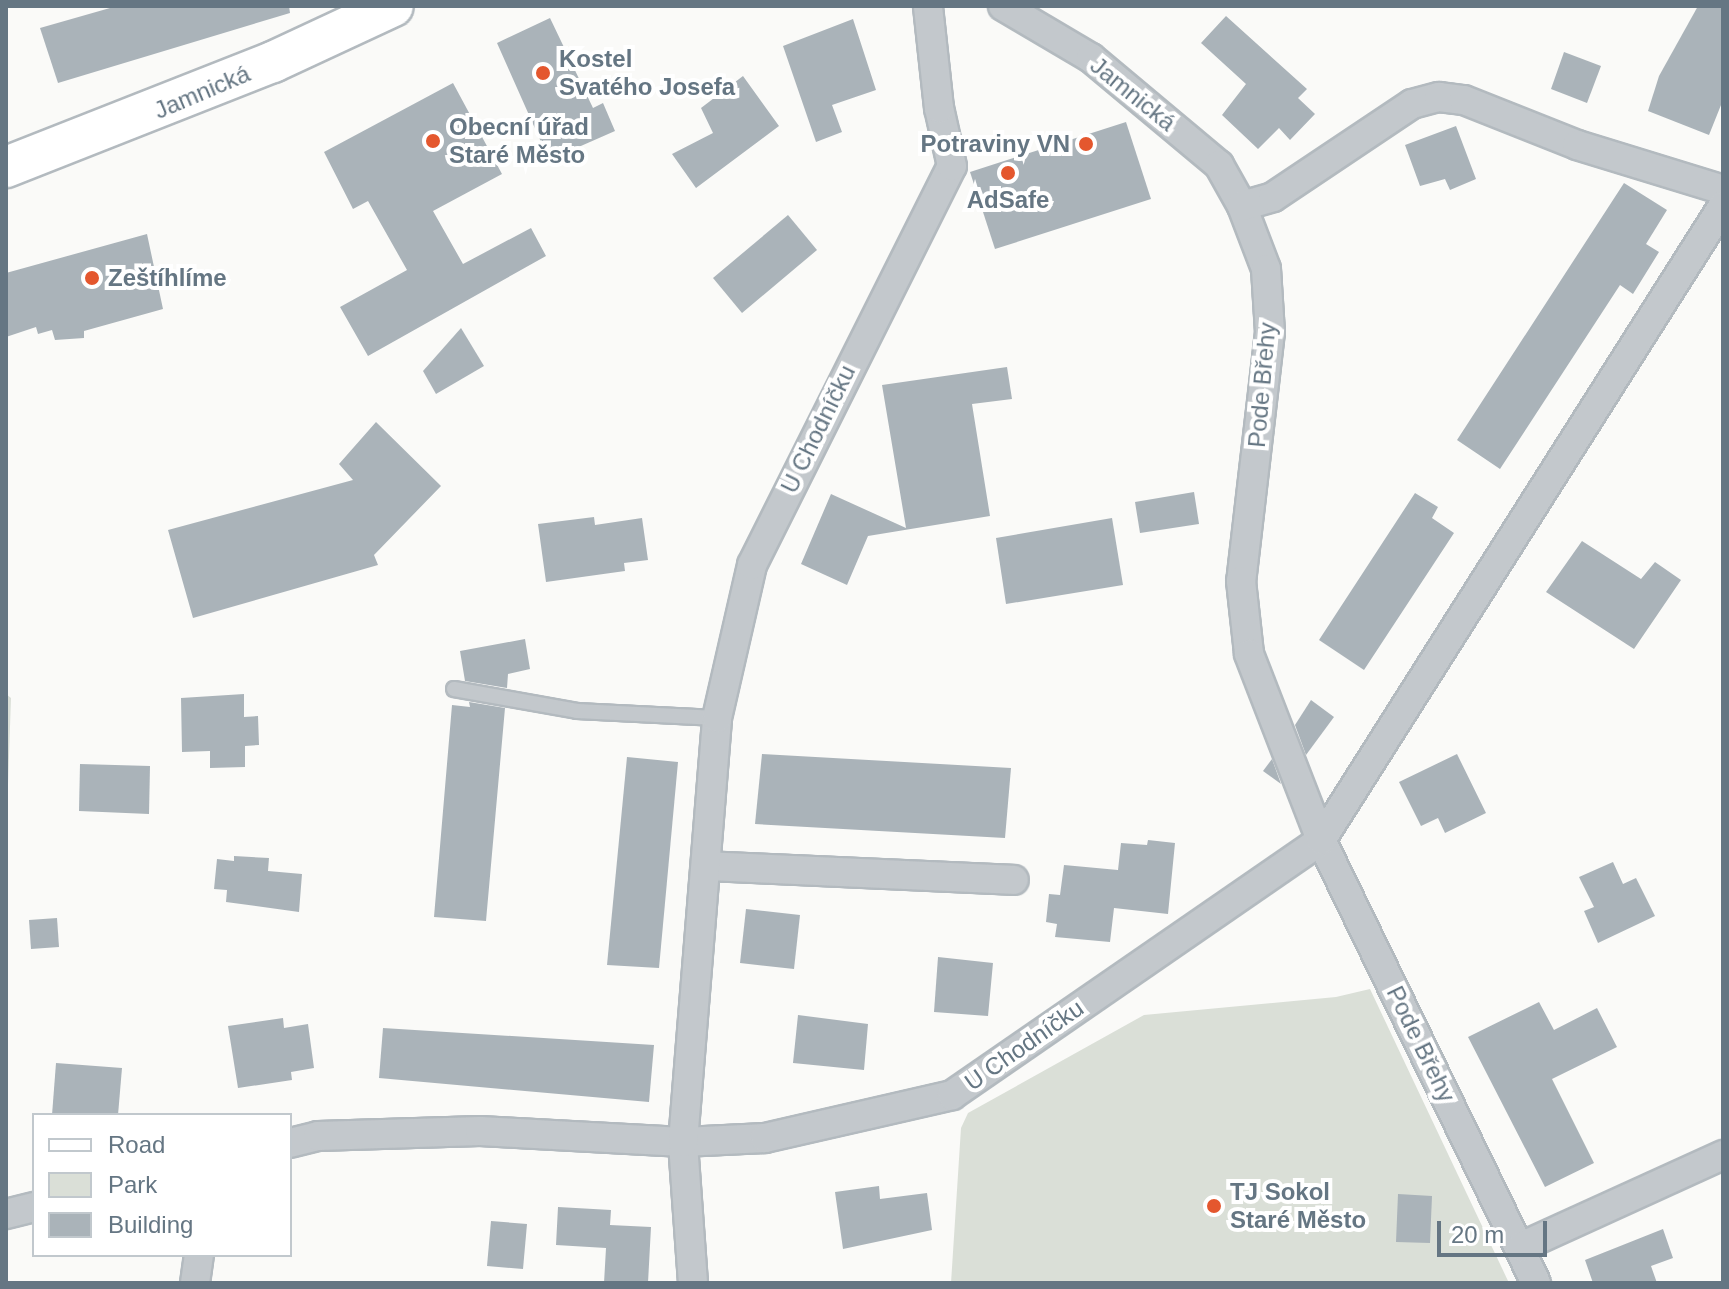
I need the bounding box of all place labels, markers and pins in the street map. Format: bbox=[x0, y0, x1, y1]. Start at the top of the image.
place label: Kostel Svatého Josefa bbox=[559, 45, 735, 101]
marker: Kostel Svatého Josefa bbox=[534, 64, 552, 82]
place label: Obecní úřad Staré Město bbox=[449, 113, 589, 169]
place label: Potraviny VN bbox=[921, 130, 1070, 158]
marker: Obecní úřad Staré Město bbox=[424, 132, 442, 150]
marker: Potraviny VN bbox=[1077, 135, 1095, 153]
marker: AdSafe bbox=[999, 164, 1017, 182]
place label: AdSafe bbox=[967, 186, 1049, 214]
place label: Zeštíhlíme bbox=[108, 264, 227, 292]
marker: Zeštíhlíme bbox=[83, 269, 101, 287]
place label: TJ Sokol Staré Město bbox=[1230, 1178, 1366, 1234]
marker: TJ Sokol Staré Město bbox=[1205, 1197, 1223, 1215]

